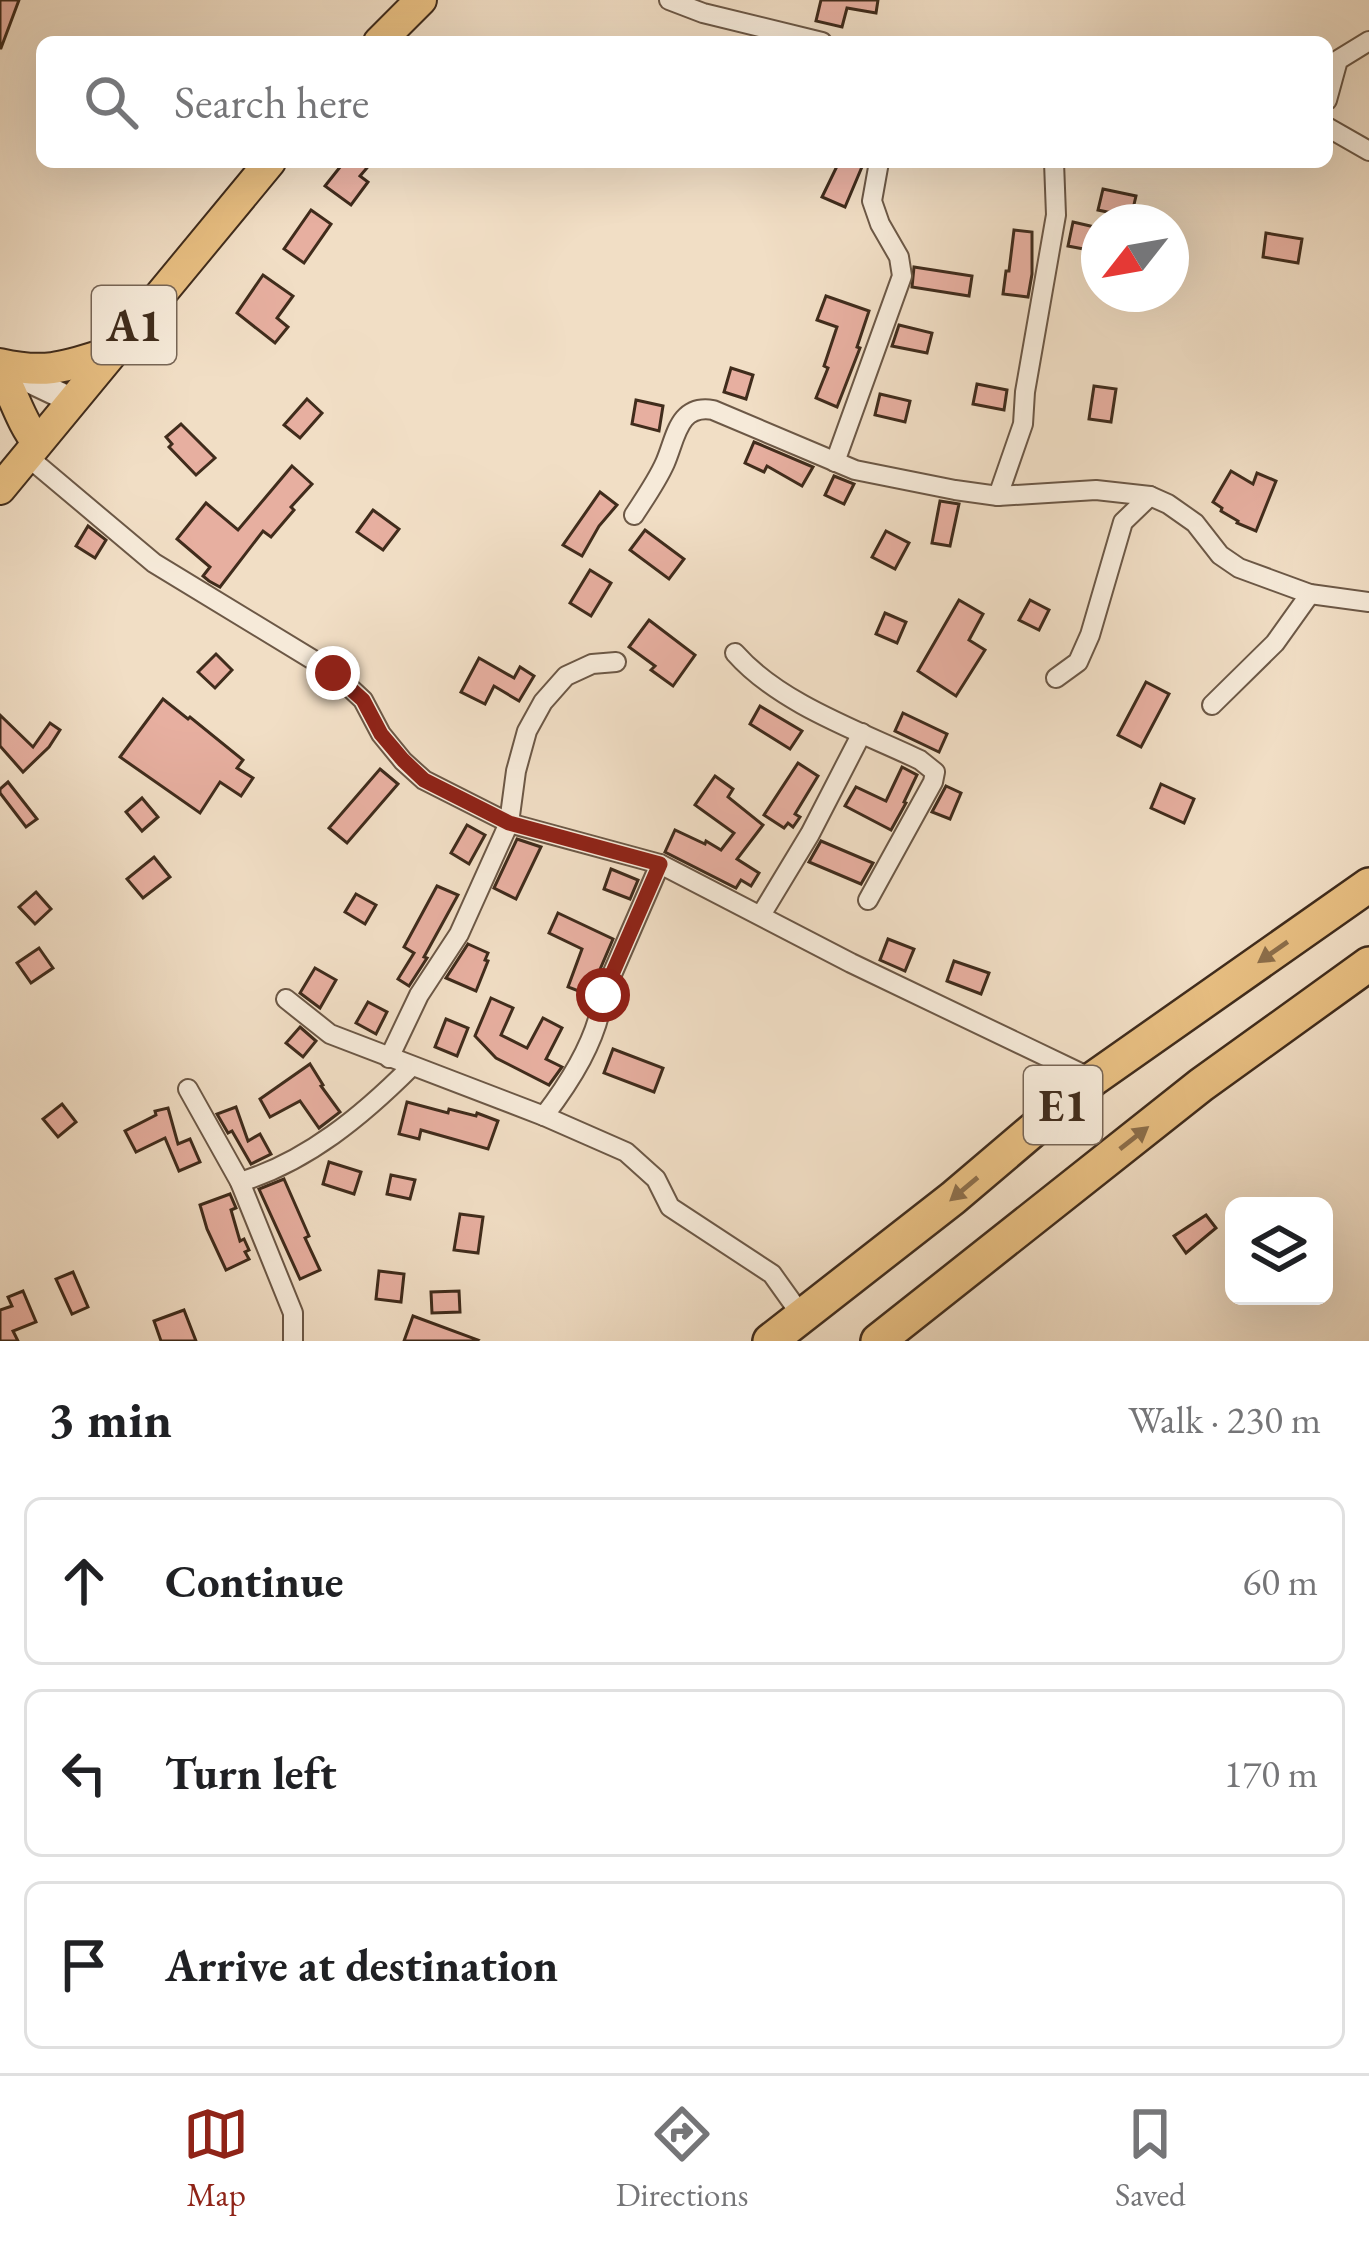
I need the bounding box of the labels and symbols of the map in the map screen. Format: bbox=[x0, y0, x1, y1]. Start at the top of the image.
north arrow bbox=[1081, 204, 1189, 312]
road number: A1 bbox=[92, 286, 176, 364]
route end bbox=[306, 646, 360, 700]
one-way arrow bbox=[1257, 940, 1289, 963]
route start bbox=[576, 968, 630, 1022]
road number: E1 bbox=[1024, 1066, 1102, 1144]
one-way arrow bbox=[1118, 1126, 1149, 1151]
one-way arrow bbox=[949, 1176, 979, 1202]

